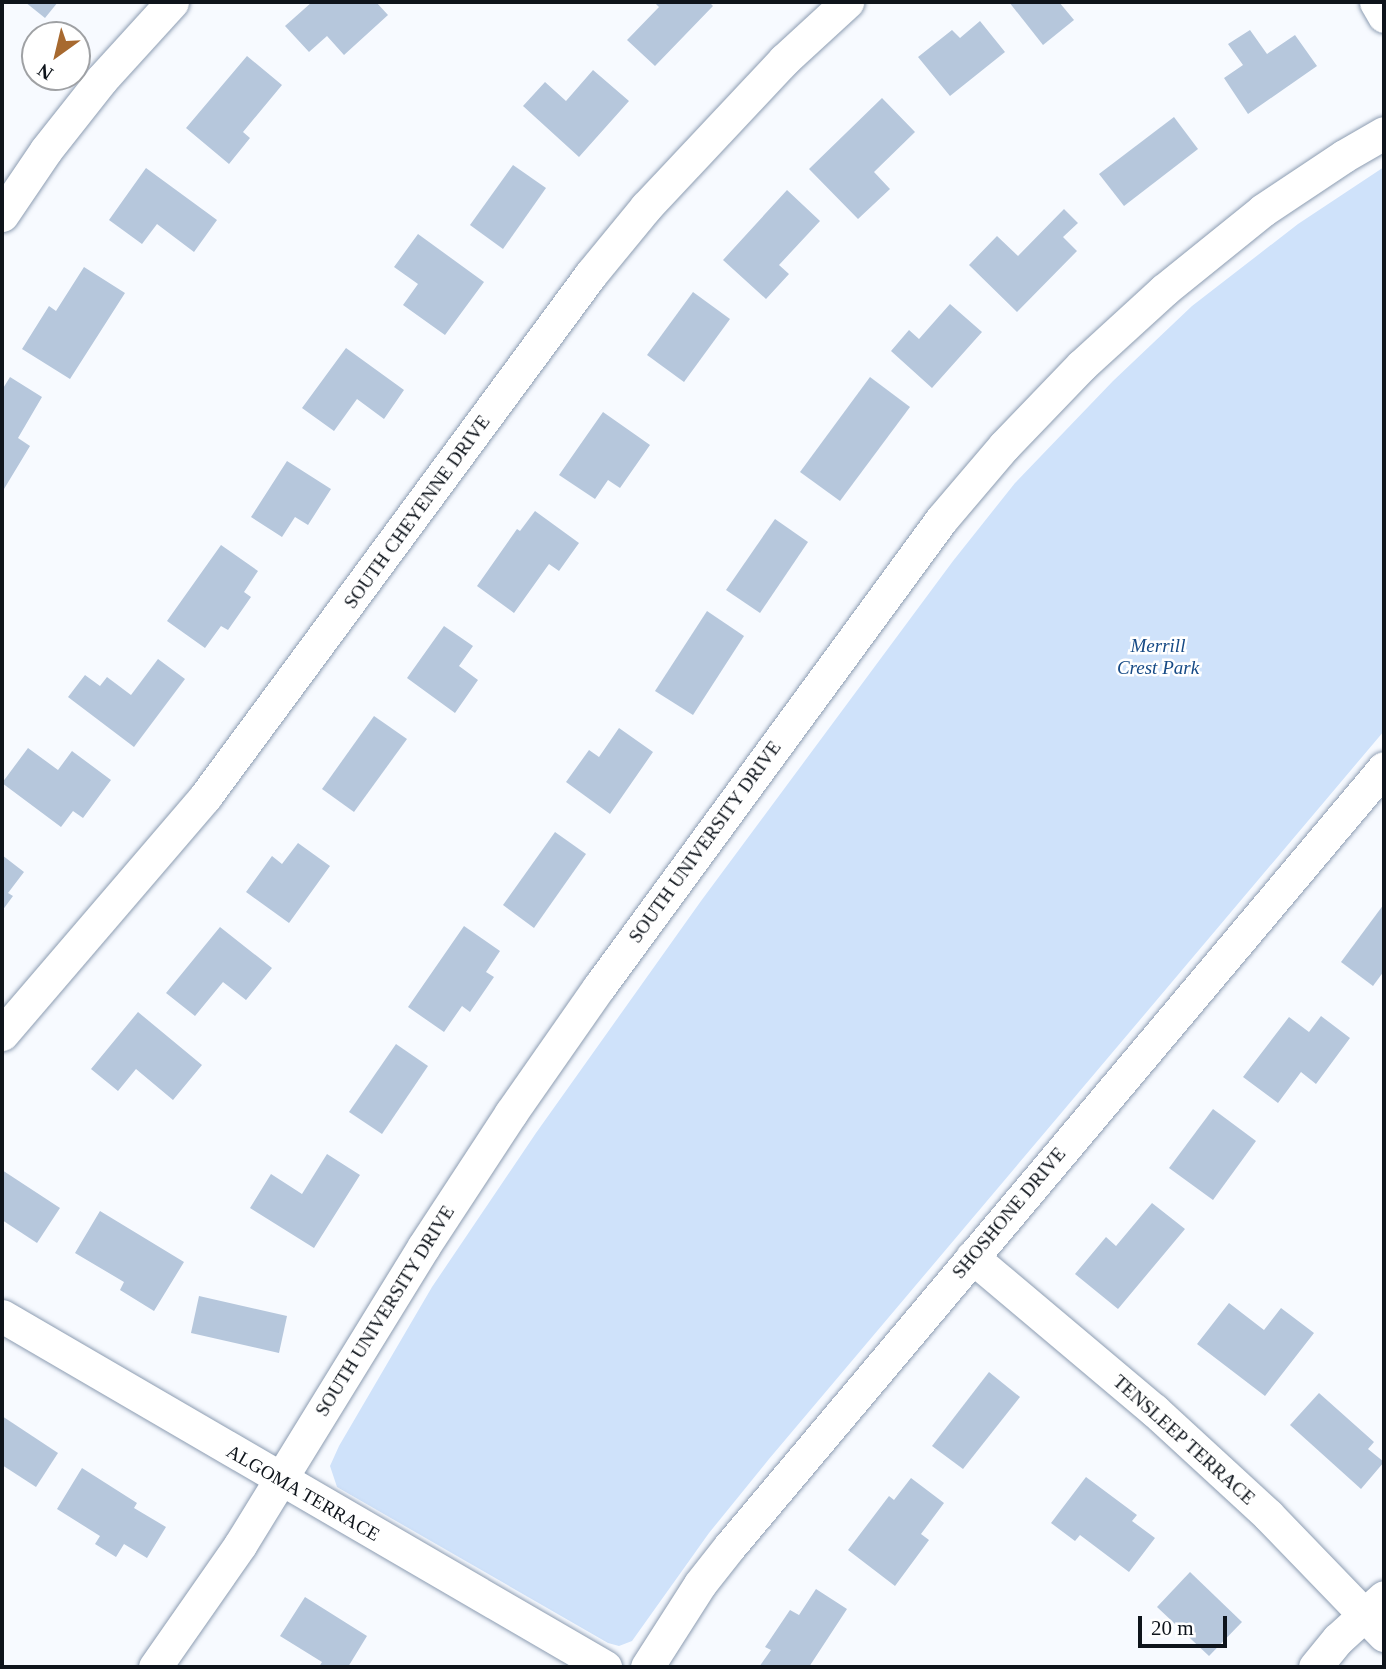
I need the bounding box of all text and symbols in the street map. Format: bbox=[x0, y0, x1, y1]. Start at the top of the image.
north arrow bbox=[21, 21, 91, 91]
text: N bbox=[34, 60, 57, 85]
street label: SOUTH CHEYENNE DRIVE bbox=[339, 411, 495, 613]
park label: Merrill Crest Park bbox=[1117, 635, 1199, 679]
street label: SOUTH UNIVERSITY DRIVE bbox=[624, 736, 786, 948]
street label: SHOSHONE DRIVE bbox=[948, 1143, 1070, 1283]
street label: SOUTH UNIVERSITY DRIVE bbox=[310, 1201, 460, 1421]
street label: TENSLEEP TERRACE bbox=[1108, 1370, 1260, 1510]
street label: ALGOMA TERRACE bbox=[222, 1439, 384, 1547]
scale bar bbox=[1141, 1602, 1230, 1646]
text: 20 m bbox=[1151, 1616, 1194, 1640]

